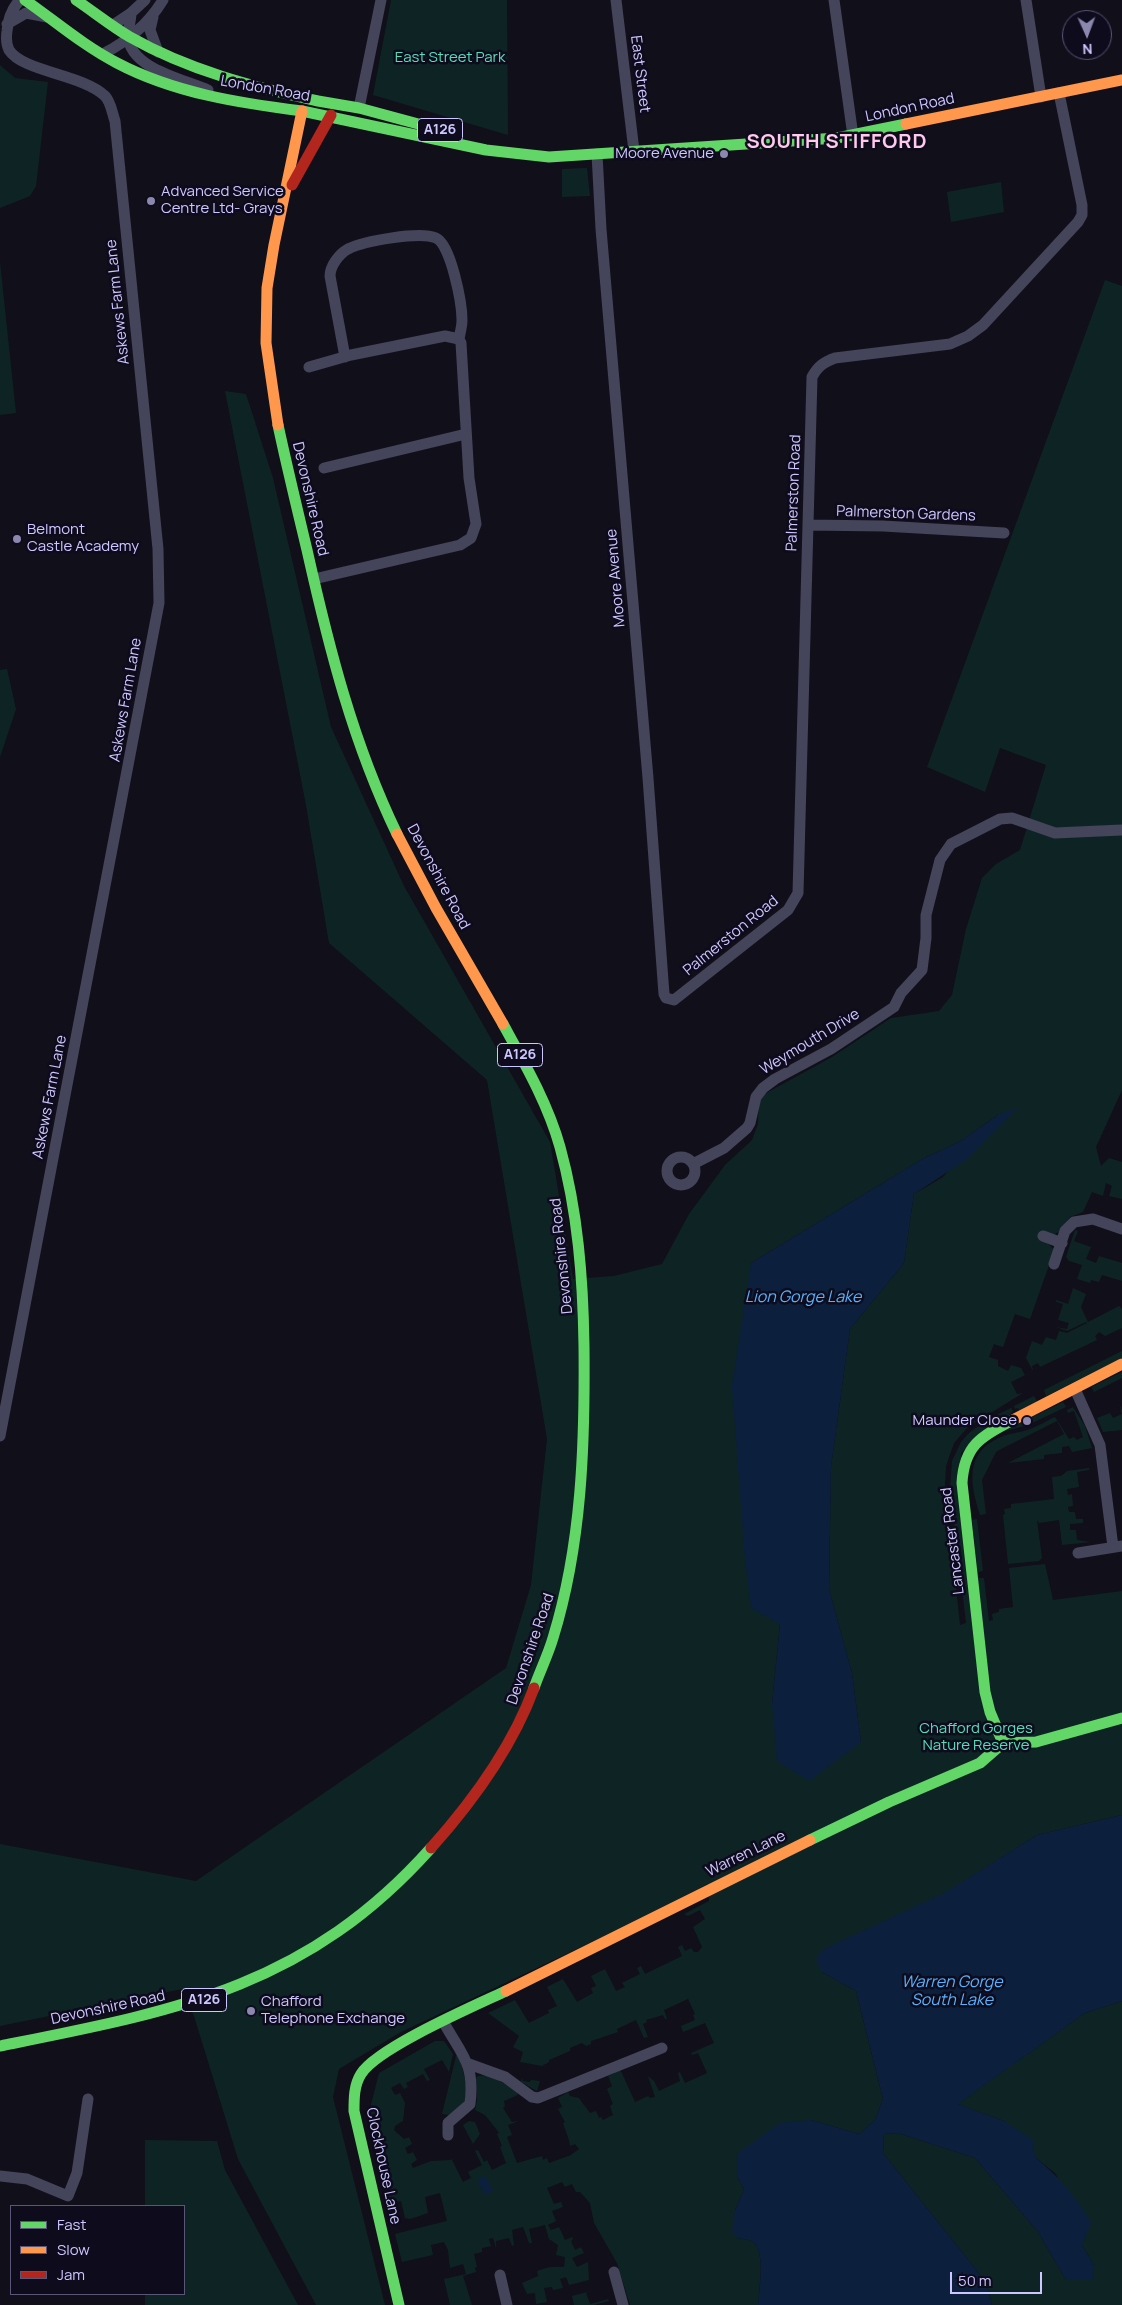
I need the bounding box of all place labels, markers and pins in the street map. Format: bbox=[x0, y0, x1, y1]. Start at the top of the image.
place label: Moore Avenue bbox=[615, 145, 714, 163]
marker: Moore Avenue bbox=[718, 148, 730, 160]
place label: Advanced Service Centre Ltd- Grays bbox=[161, 183, 284, 218]
marker: Advanced Service Centre Ltd- Grays bbox=[145, 195, 157, 207]
place label: Belmont Castle Academy bbox=[27, 521, 139, 556]
marker: Belmont Castle Academy bbox=[11, 533, 23, 545]
place label: Maunder Close bbox=[913, 1412, 1017, 1430]
marker: Maunder Close bbox=[1021, 1415, 1033, 1427]
place label: Chafford Telephone Exchange bbox=[261, 1993, 405, 2028]
marker: Chafford Telephone Exchange bbox=[245, 2005, 257, 2017]

